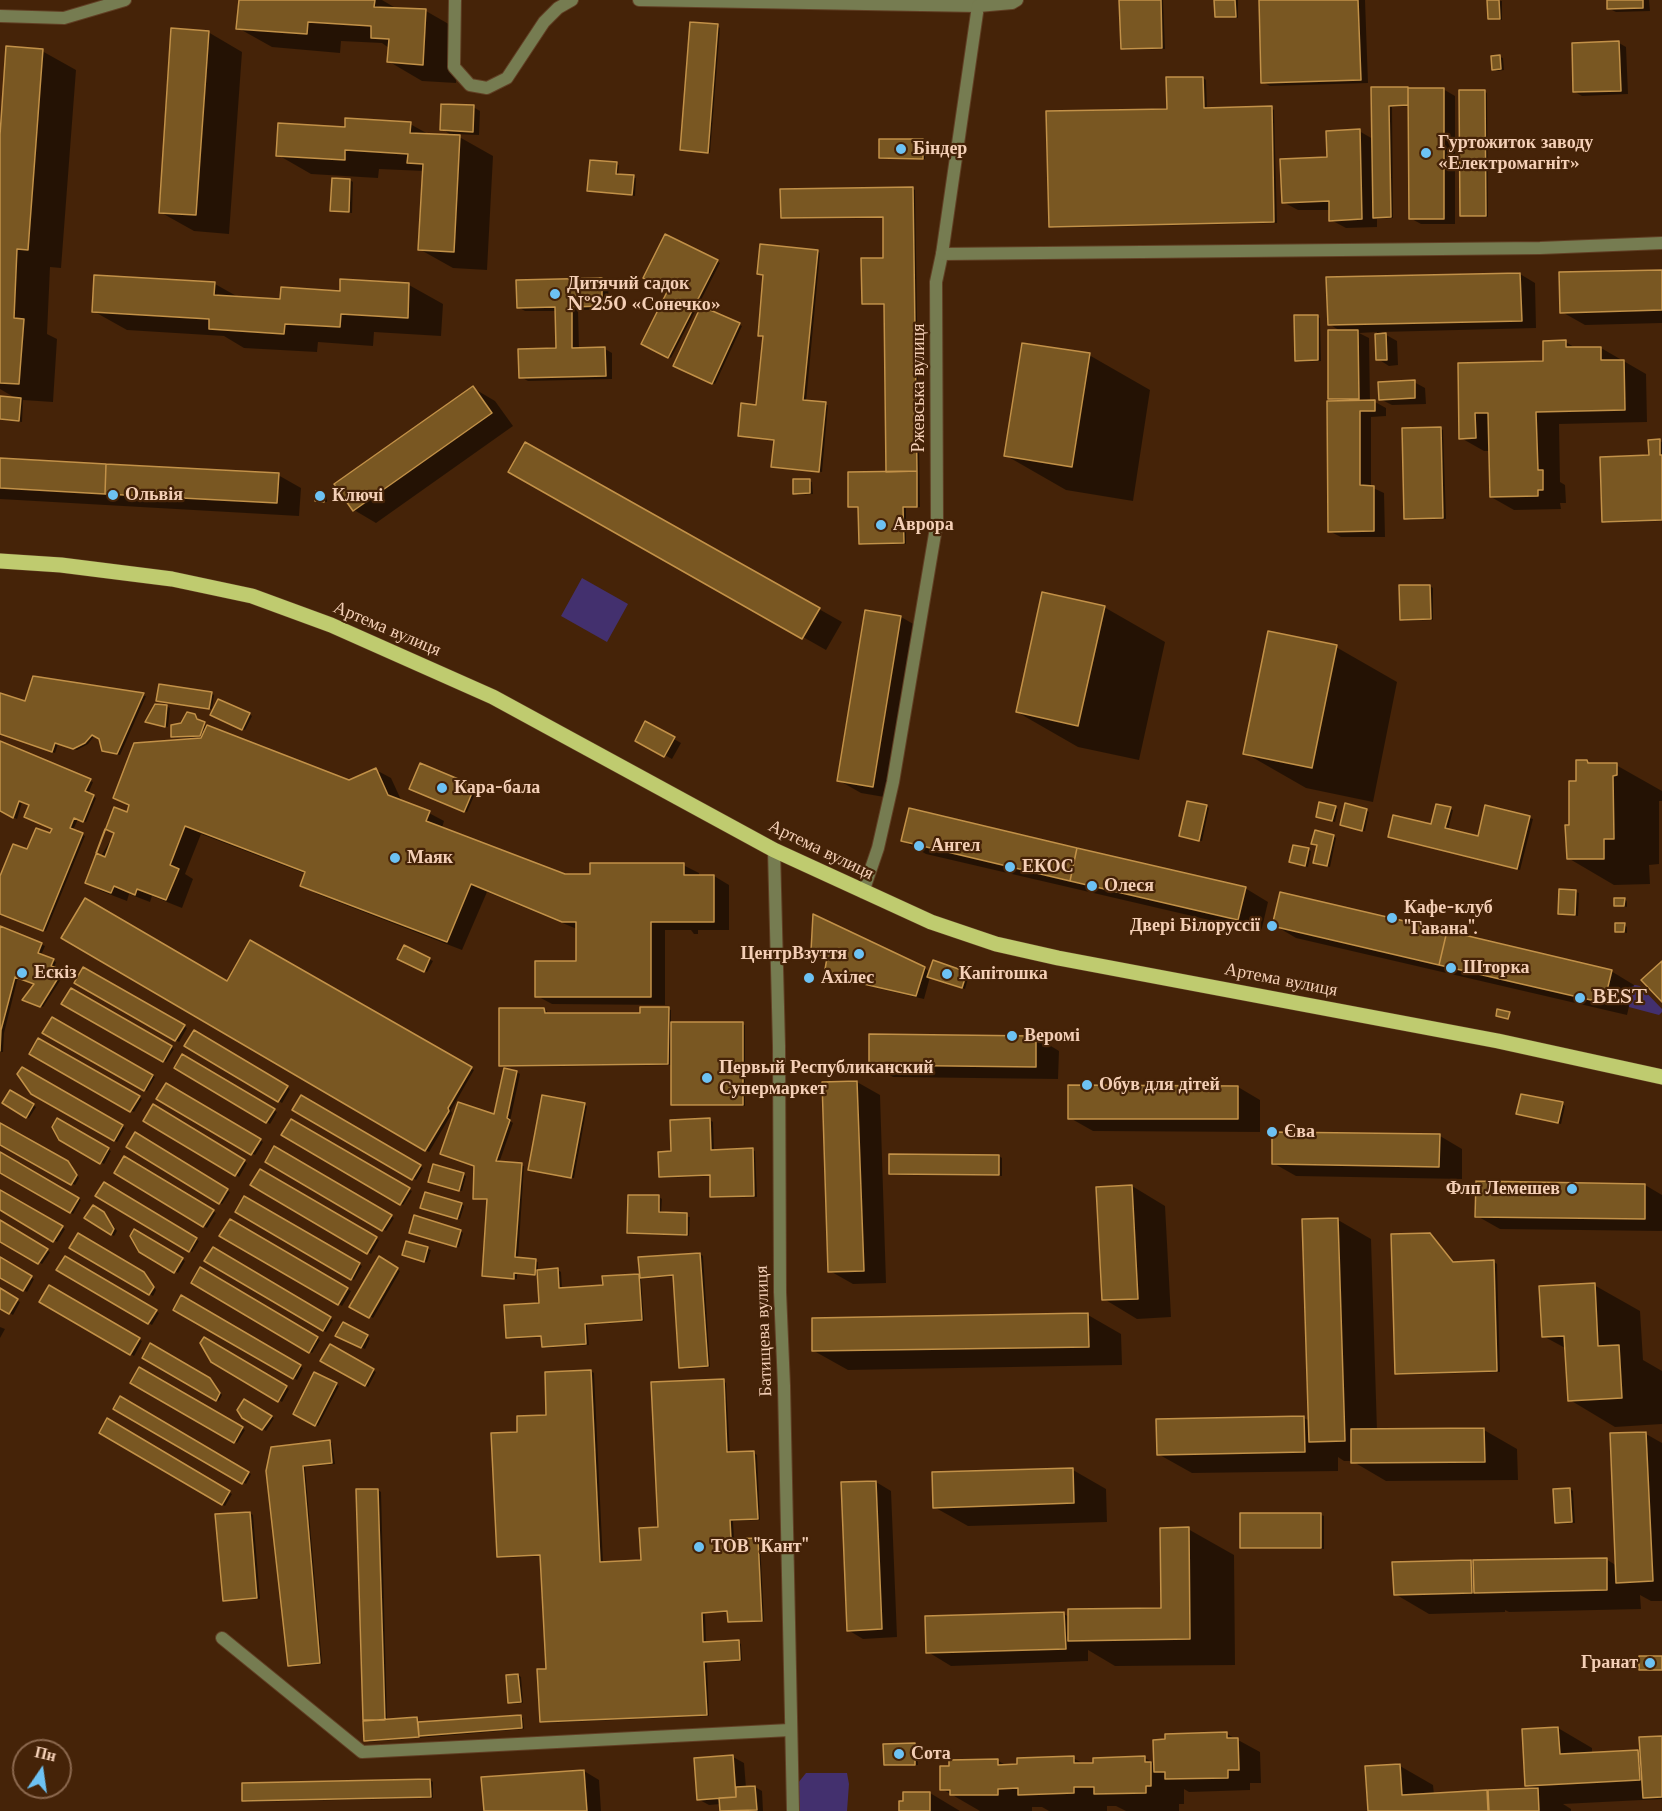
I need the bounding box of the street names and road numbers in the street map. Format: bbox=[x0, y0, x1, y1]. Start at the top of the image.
street label: Ржевська вулиця bbox=[908, 323, 930, 453]
street label: Артема вулиця bbox=[330, 597, 444, 661]
street label: Артема вулиця bbox=[765, 815, 877, 885]
street label: Артема вулиця bbox=[1223, 958, 1339, 1002]
street label: Батищева вулиця bbox=[751, 1265, 777, 1397]

